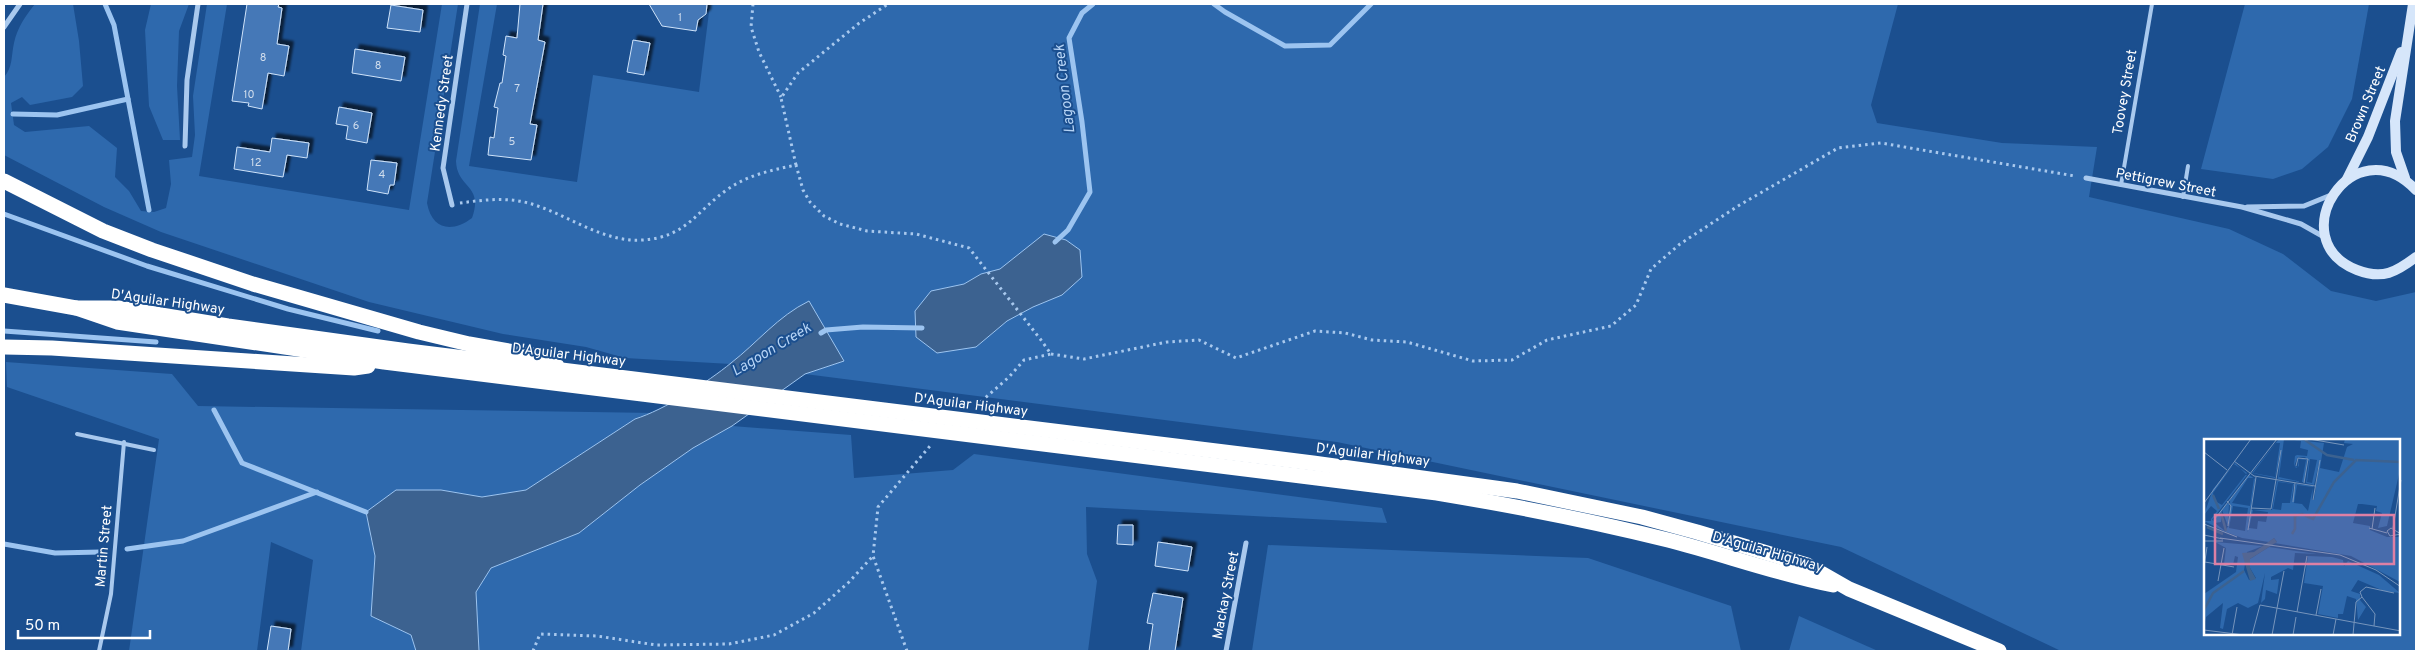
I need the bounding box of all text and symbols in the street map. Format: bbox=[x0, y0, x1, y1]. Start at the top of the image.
house number: 1 bbox=[678, 11, 682, 25]
water label: Lagoon Creek bbox=[1051, 43, 1080, 134]
street label: Toovey Street bbox=[2110, 48, 2141, 136]
house number: 8 bbox=[260, 51, 266, 65]
street label: Kennedy Street bbox=[427, 54, 458, 153]
house number: 8 bbox=[375, 59, 381, 73]
street label: Brown Street bbox=[2343, 64, 2390, 146]
house number: 7 bbox=[514, 82, 520, 96]
house number: 10 bbox=[243, 88, 255, 102]
house number: 6 bbox=[353, 119, 359, 133]
house number: 5 bbox=[509, 135, 516, 149]
house number: 12 bbox=[251, 156, 261, 170]
street label: Pettigrew Street bbox=[2114, 165, 2218, 202]
house number: 4 bbox=[379, 168, 386, 182]
street label: D'Aguilar Highway bbox=[110, 286, 226, 319]
water label: Lagoon Creek bbox=[729, 319, 815, 381]
street label: D'Aguilar Highway bbox=[511, 340, 627, 371]
street label: D'Aguilar Highway bbox=[913, 390, 1029, 421]
inset map bbox=[2204, 439, 2400, 635]
street label: D'Aguilar Highway bbox=[1315, 440, 1431, 471]
street label: Martin Street bbox=[92, 504, 117, 588]
street label: D'Aguilar Highway bbox=[1710, 528, 1825, 576]
street label: Mackay Street bbox=[1210, 550, 1243, 641]
scale bar bbox=[18, 608, 150, 640]
text: 50 m bbox=[25, 617, 60, 636]

